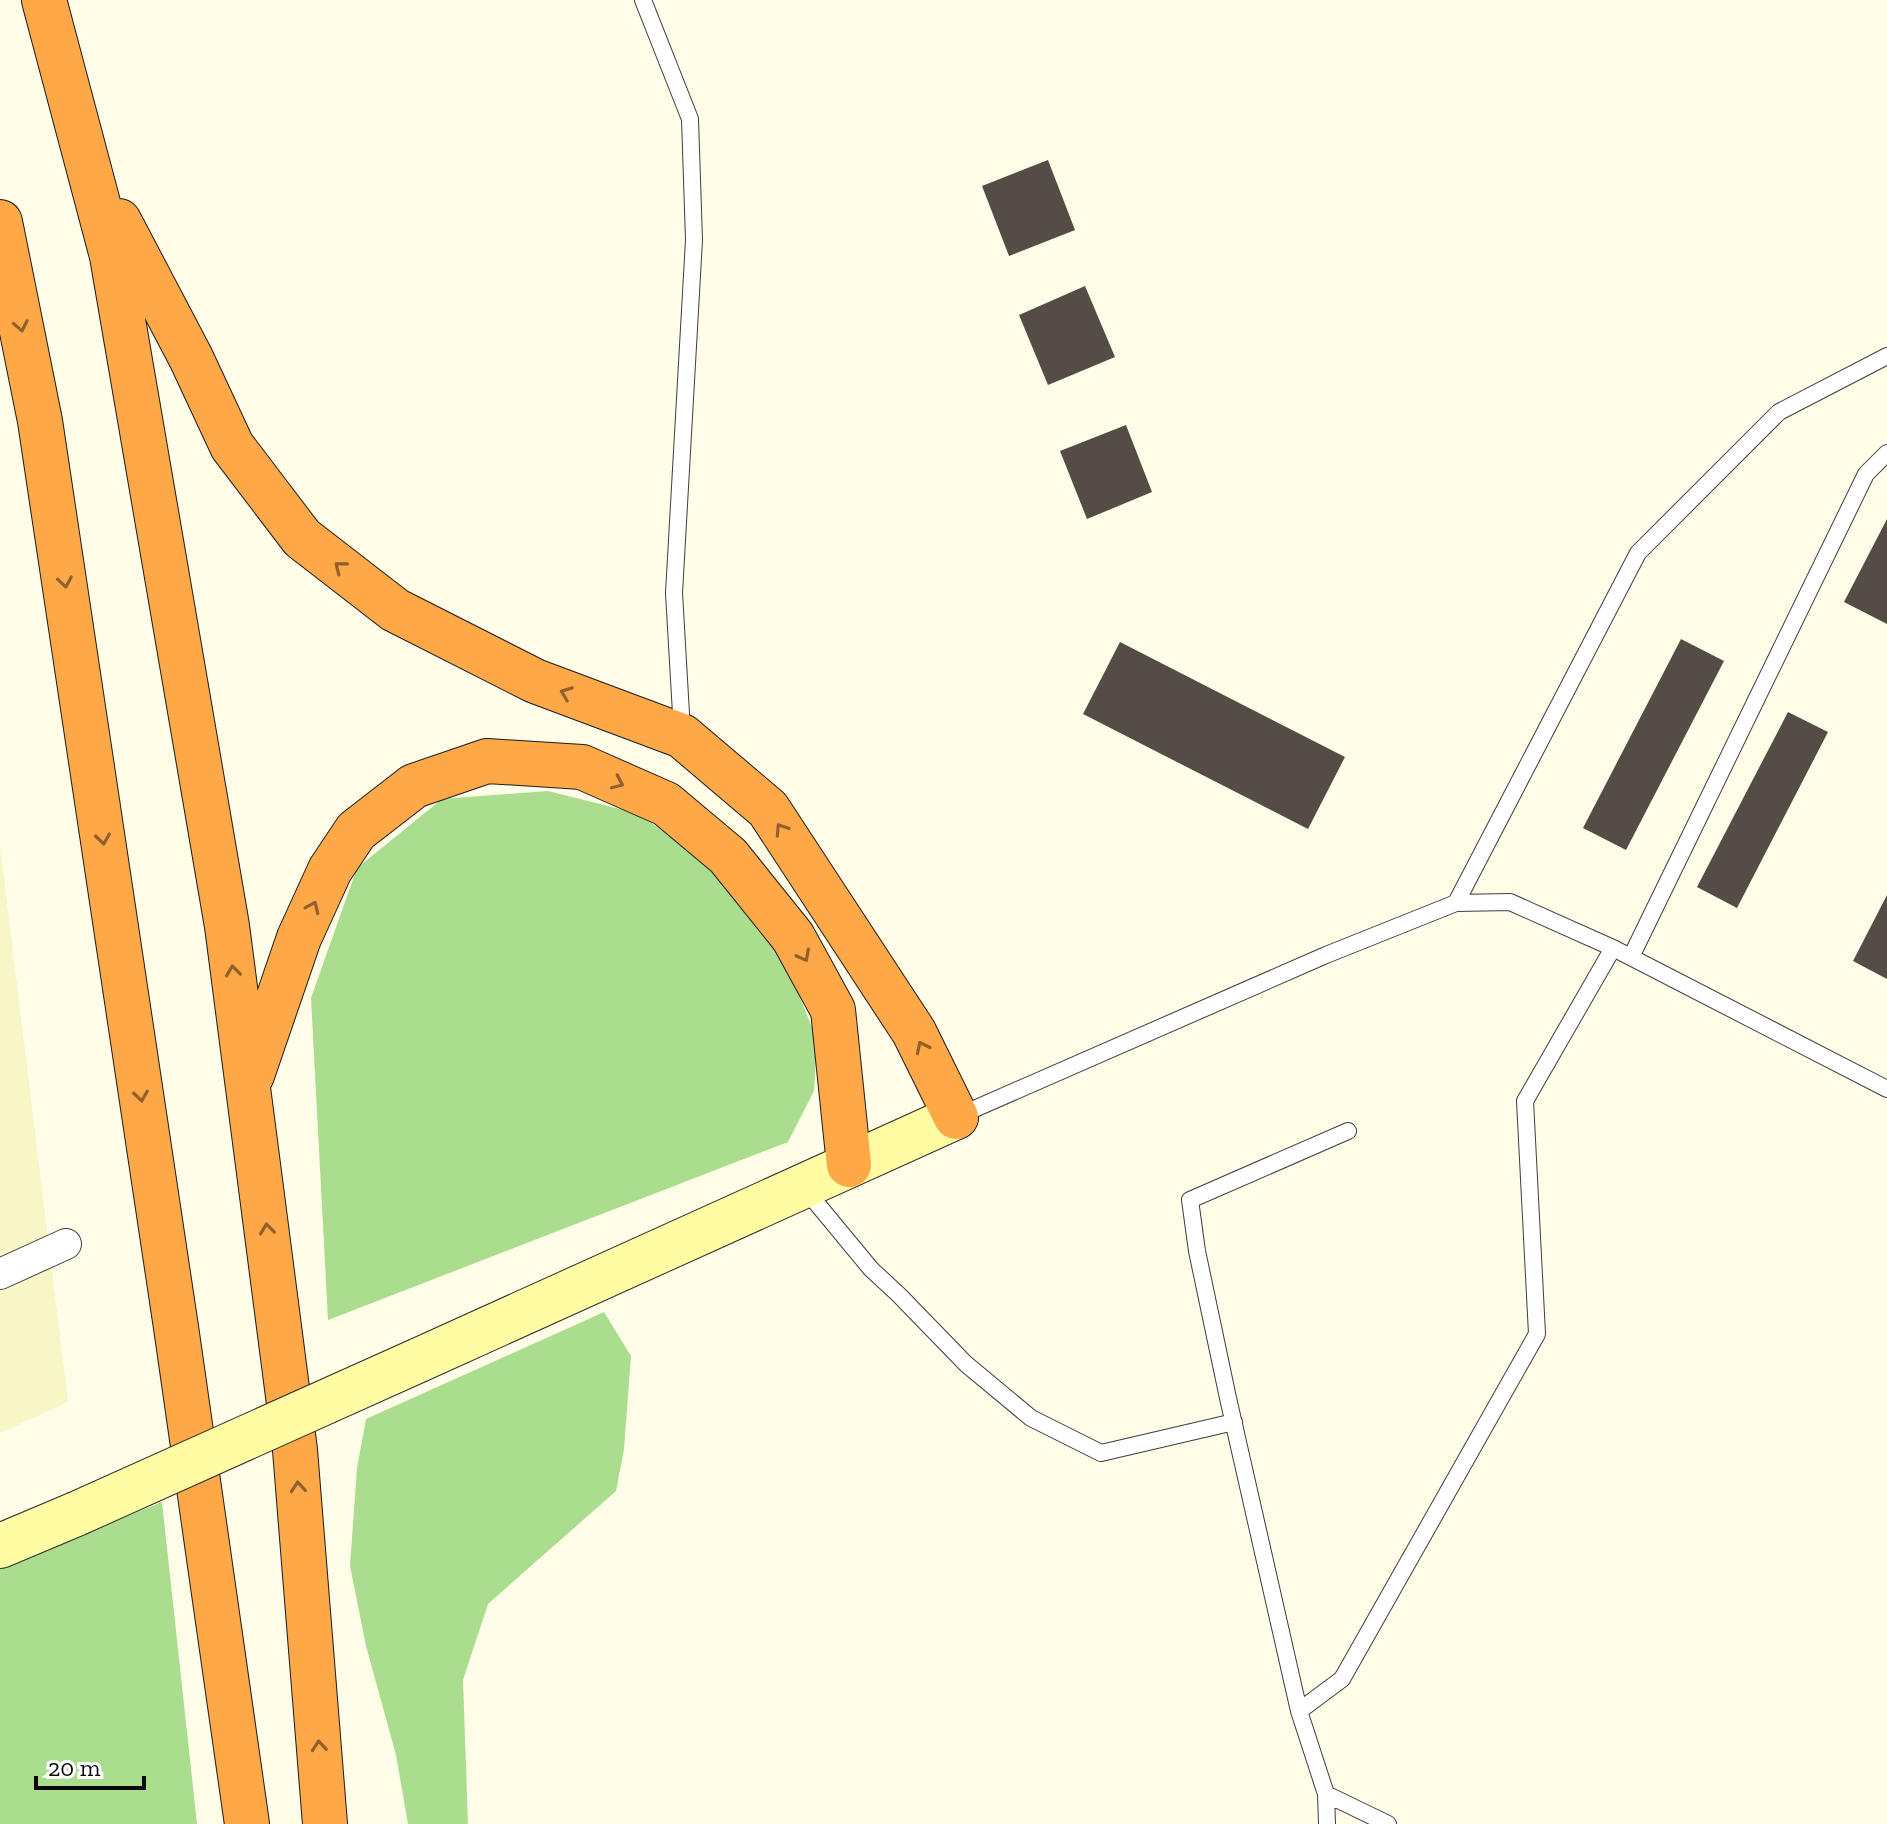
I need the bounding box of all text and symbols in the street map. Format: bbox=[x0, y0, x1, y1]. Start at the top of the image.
one-way arrow bbox=[12, 318, 29, 332]
one-way arrow bbox=[334, 563, 349, 577]
one-way arrow bbox=[56, 575, 73, 589]
one-way arrow bbox=[560, 686, 574, 703]
one-way arrow bbox=[610, 773, 624, 789]
one-way arrow bbox=[776, 823, 791, 837]
one-way arrow bbox=[94, 832, 111, 846]
one-way arrow bbox=[304, 900, 320, 915]
one-way arrow bbox=[794, 948, 809, 963]
one-way arrow bbox=[225, 964, 242, 977]
one-way arrow bbox=[916, 1041, 932, 1056]
one-way arrow bbox=[132, 1089, 149, 1103]
one-way arrow bbox=[259, 1222, 276, 1236]
one-way arrow bbox=[290, 1480, 307, 1493]
one-way arrow bbox=[311, 1739, 328, 1752]
scale bar bbox=[36, 1740, 144, 1790]
text: 20 m bbox=[48, 1753, 101, 1782]

